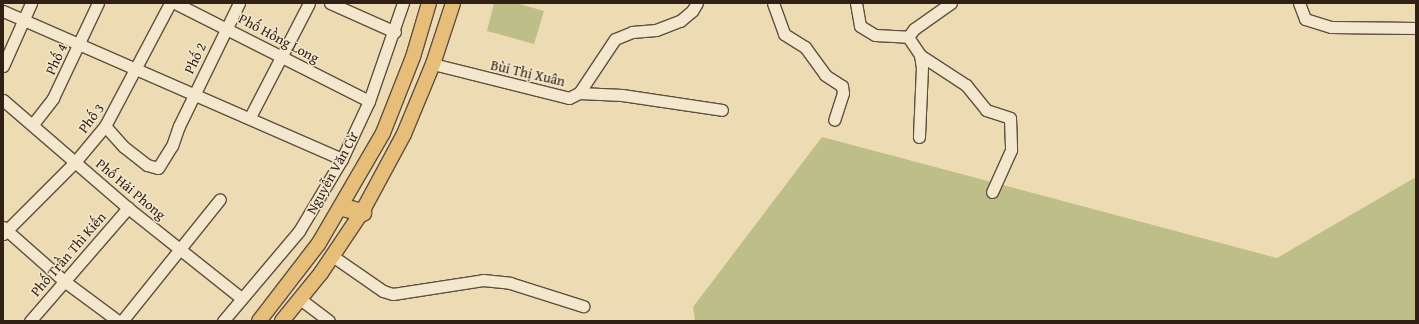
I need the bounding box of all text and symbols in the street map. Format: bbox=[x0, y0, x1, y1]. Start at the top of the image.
street label: Phố Hồng Long bbox=[236, 10, 322, 66]
street label: Phố 2 bbox=[180, 40, 210, 76]
street label: Phố 4 bbox=[42, 41, 70, 77]
street label: Bùi Thị Xuân bbox=[489, 56, 567, 90]
street label: Phố 3 bbox=[75, 100, 107, 136]
street label: Nguyễn Văn Cừ bbox=[302, 129, 362, 217]
street label: Phố Hải Phong bbox=[93, 155, 169, 223]
street label: Phố Trần Thì Kiến bbox=[27, 208, 109, 300]

